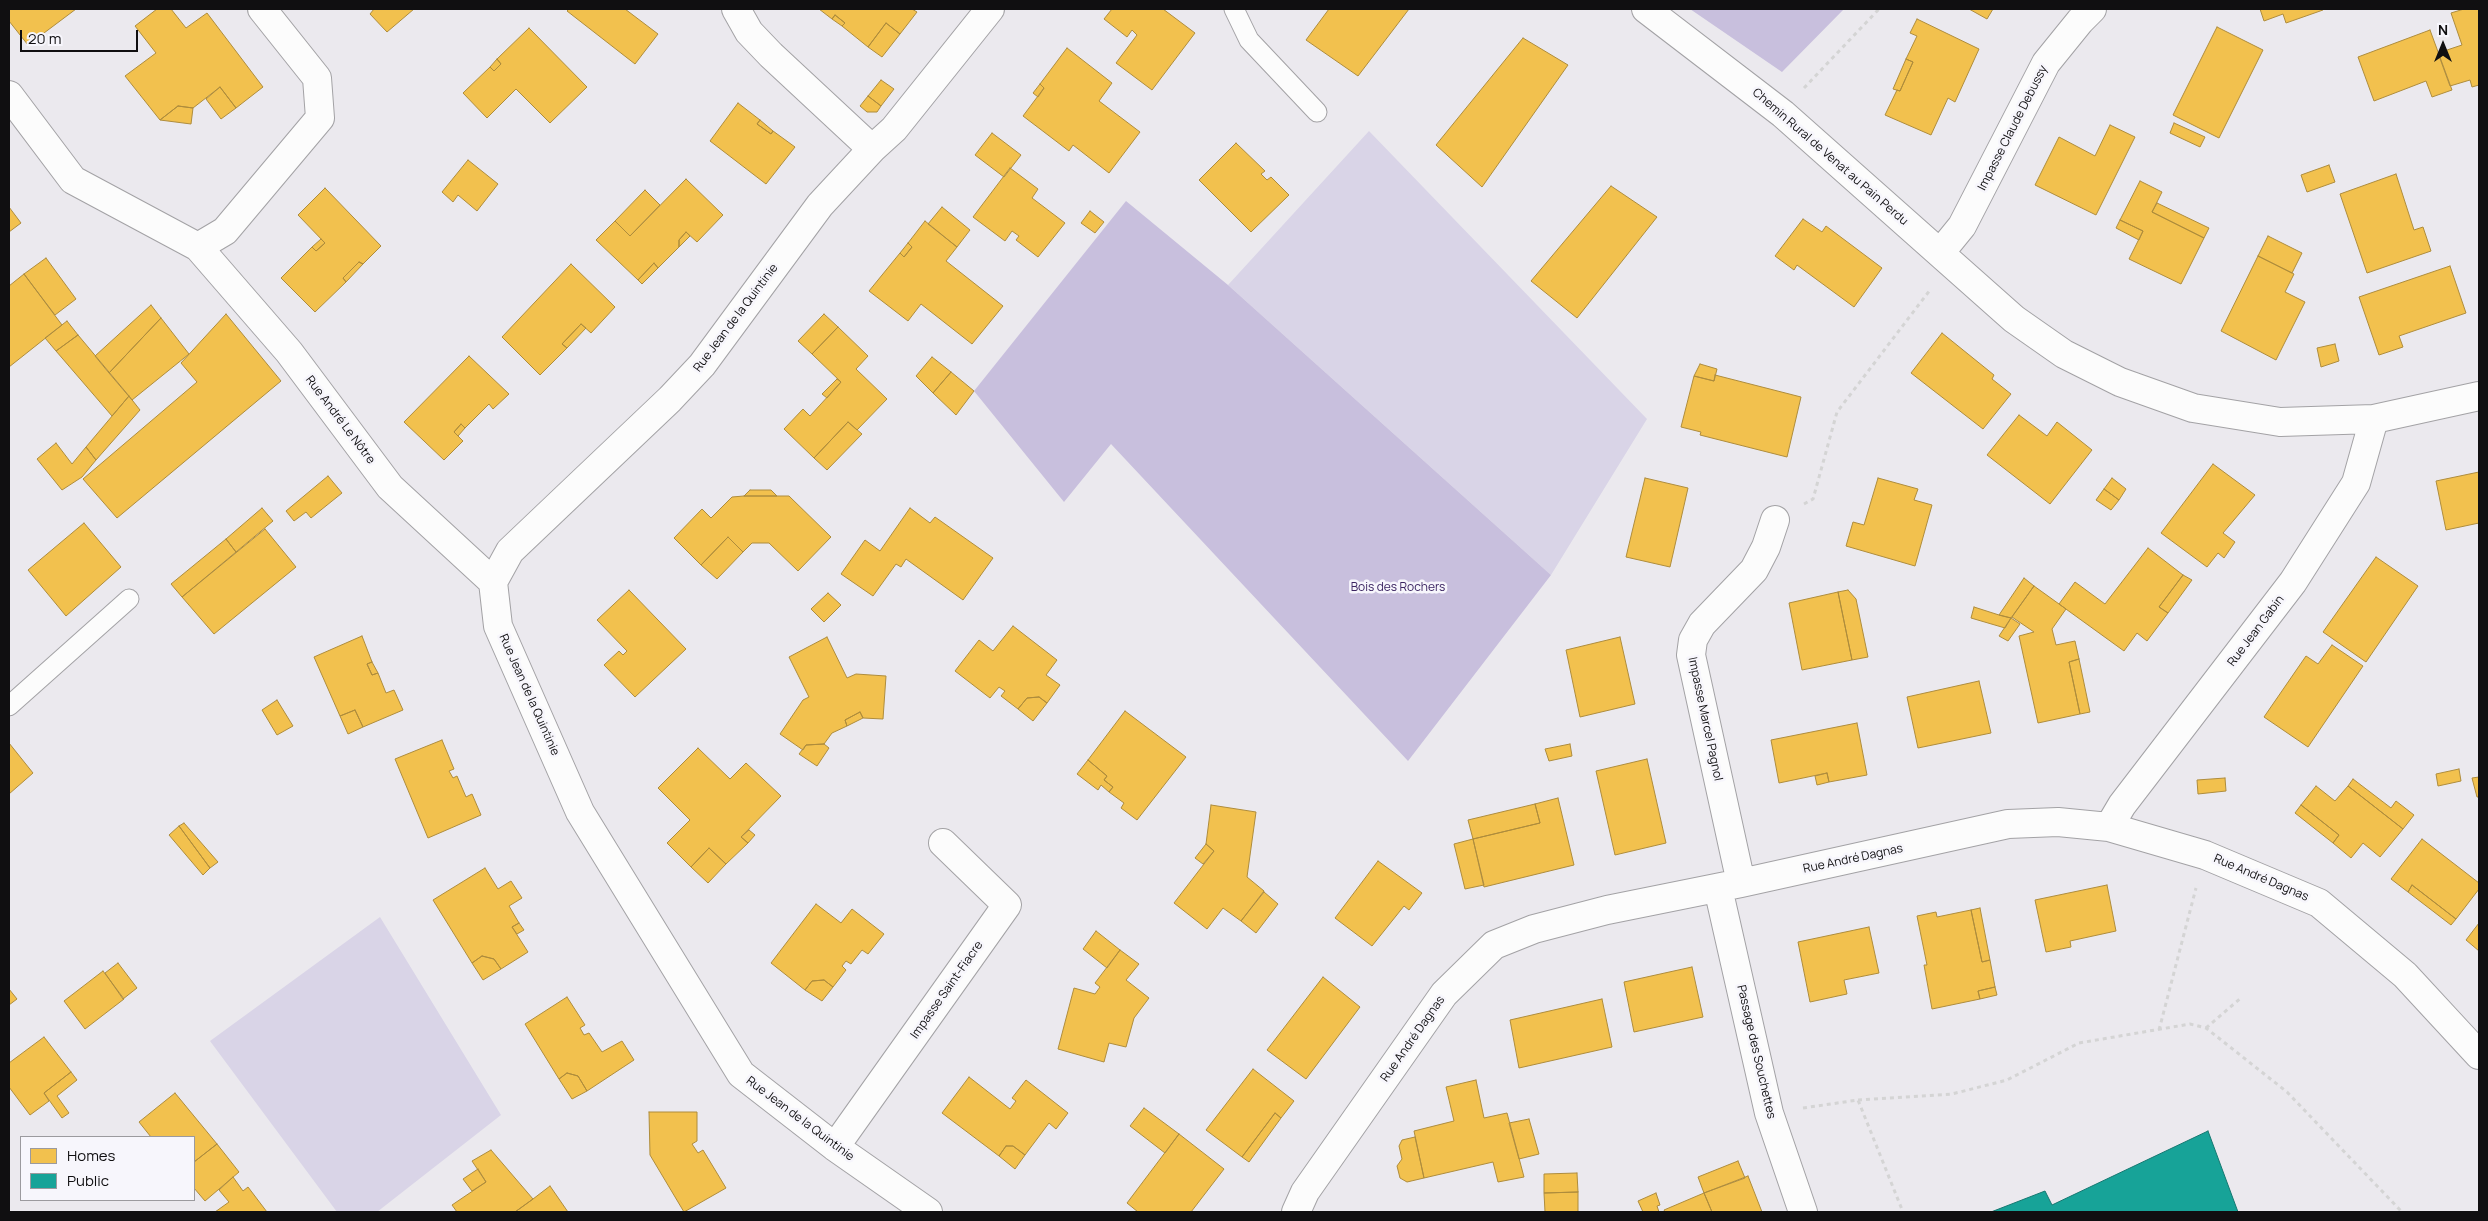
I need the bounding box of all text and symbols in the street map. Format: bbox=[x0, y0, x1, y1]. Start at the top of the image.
scale bar bbox=[22, 20, 140, 52]
north arrow bbox=[2418, 20, 2468, 70]
text: N bbox=[2438, 20, 2448, 39]
text: 20 m bbox=[28, 28, 61, 49]
street label: Impasse Claude Debussy bbox=[1975, 63, 2051, 193]
street label: Chemin Rural de Venat au Pain Perdu bbox=[1749, 85, 1911, 229]
street label: Rue Jean de la Quintinie bbox=[691, 261, 781, 375]
street label: Rue André Le Nôtre bbox=[302, 373, 378, 467]
park label: Bois des Rochers bbox=[1351, 581, 1445, 595]
street label: Rue Jean Gabin bbox=[2225, 593, 2287, 669]
street label: Rue Jean de la Quintinie bbox=[496, 632, 562, 758]
street label: Impasse Marcel Pagnol bbox=[1685, 656, 1725, 782]
street label: Rue André Dagnas bbox=[1802, 841, 1904, 877]
street label: Rue André Dagnas bbox=[2211, 852, 2311, 904]
street label: Impasse Saint-Fiacre bbox=[908, 938, 986, 1042]
street label: Passage des Souchettes bbox=[1734, 984, 1778, 1120]
street label: Rue André Dagnas bbox=[1378, 993, 1448, 1085]
street label: Rue Jean de la Quintinie bbox=[743, 1074, 857, 1164]
legend bbox=[20, 1136, 195, 1201]
text: Homes bbox=[67, 1145, 115, 1166]
text: Public bbox=[67, 1170, 109, 1191]

